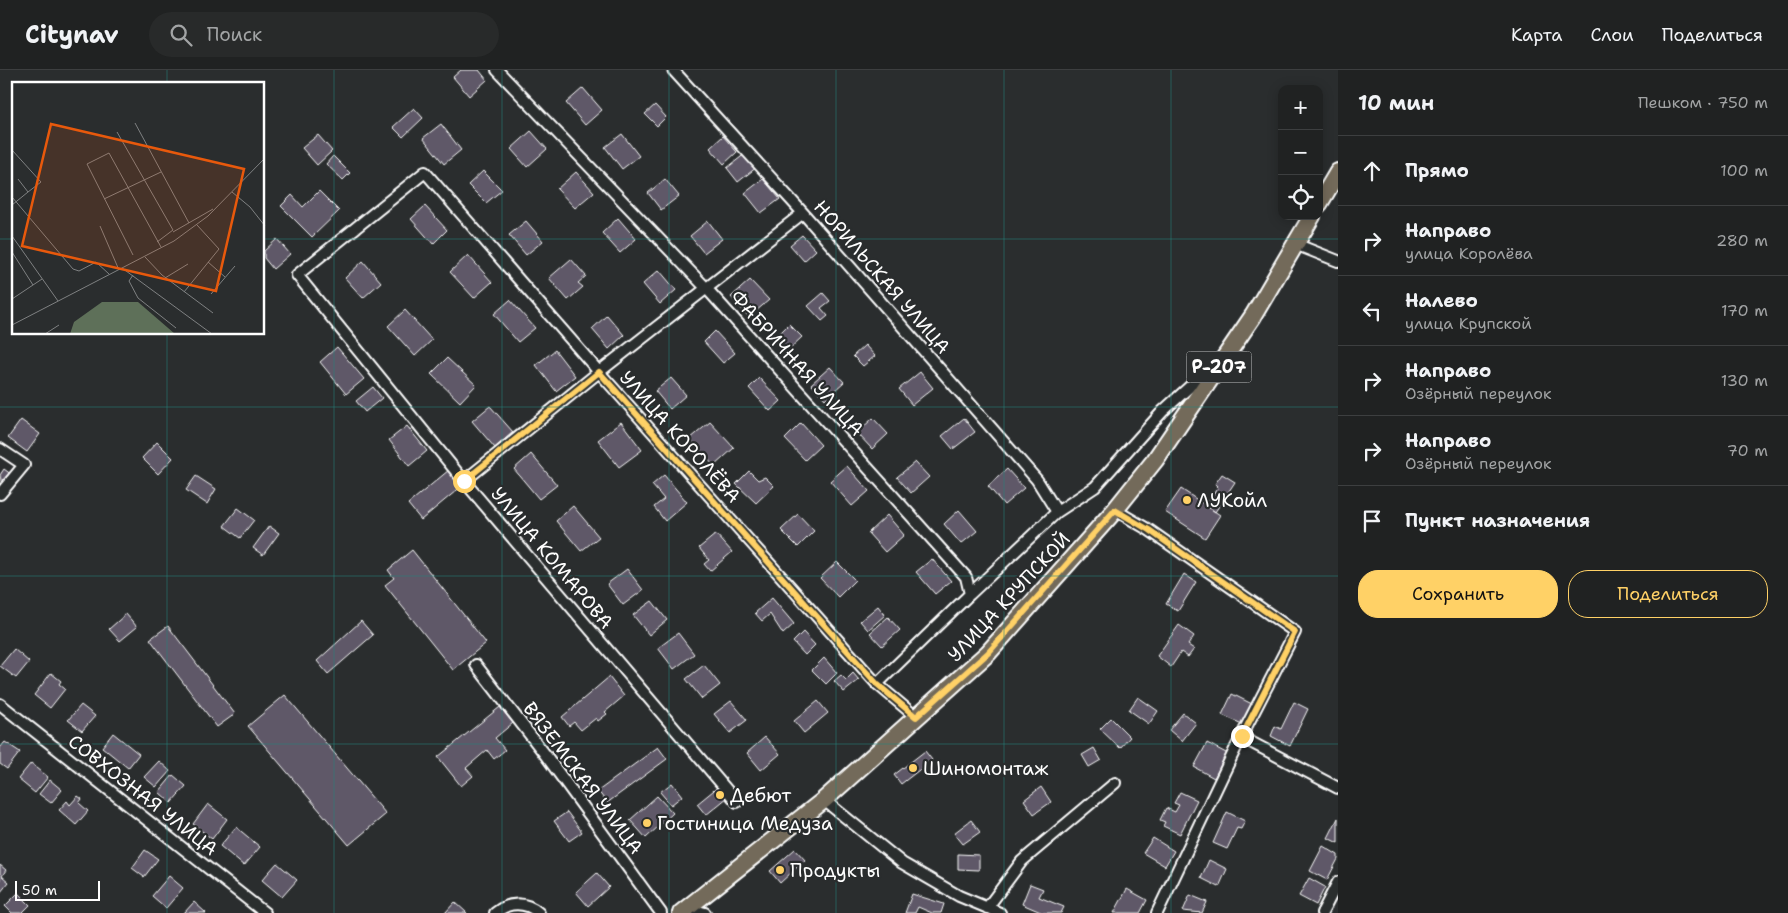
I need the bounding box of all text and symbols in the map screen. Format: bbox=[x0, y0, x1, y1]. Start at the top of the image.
search box bbox=[149, 12, 499, 57]
text: Citynav bbox=[25, 19, 119, 51]
icon: search bbox=[167, 21, 195, 49]
text: Поиск bbox=[207, 22, 262, 47]
text: Карта bbox=[1511, 23, 1562, 47]
text: Слои bbox=[1590, 23, 1634, 47]
text: Поделиться bbox=[1662, 23, 1763, 47]
inset map bbox=[12, 82, 265, 335]
map controls bbox=[1278, 85, 1323, 220]
button: + bbox=[1278, 85, 1323, 130]
text: 10 мин bbox=[1358, 89, 1434, 117]
text: Пешком · 750 m bbox=[1638, 92, 1768, 113]
button: − bbox=[1278, 130, 1323, 175]
icon: ahead bbox=[1358, 157, 1386, 185]
text: Прямо bbox=[1405, 158, 1469, 183]
text: 100 m bbox=[1720, 160, 1768, 181]
button: locate bbox=[1278, 175, 1323, 220]
street label: НОРИЛЬСКАЯ УЛИЦА bbox=[808, 195, 956, 359]
text: Направо bbox=[1405, 218, 1491, 243]
icon: right bbox=[1358, 227, 1386, 255]
text: 280 m bbox=[1716, 230, 1768, 251]
text: улица Королёва bbox=[1405, 243, 1533, 264]
street label: ФАБРИЧНАЯ УЛИЦА bbox=[725, 285, 869, 441]
text: Налево bbox=[1405, 288, 1478, 313]
icon: left bbox=[1358, 297, 1386, 325]
text: 170 m bbox=[1721, 300, 1768, 321]
text: улица Крупской bbox=[1405, 313, 1532, 334]
road number: Р-207 bbox=[1186, 352, 1252, 382]
text: Направо bbox=[1405, 358, 1491, 383]
street label: УЛИЦА КОРОЛЁВА bbox=[614, 366, 746, 509]
icon: right bbox=[1358, 367, 1386, 395]
text: 130 m bbox=[1721, 370, 1768, 391]
text: Озёрный переулок bbox=[1405, 383, 1551, 404]
text: Направо bbox=[1405, 428, 1491, 453]
icon: right bbox=[1358, 437, 1386, 465]
text: 70 m bbox=[1727, 440, 1768, 461]
text: Озёрный переулок bbox=[1405, 453, 1551, 474]
route start bbox=[453, 470, 476, 493]
street label: УЛИЦА КОМАРОВА bbox=[485, 482, 619, 634]
place label: ЛУКойл bbox=[1197, 488, 1268, 513]
marker: ЛУКойл bbox=[1181, 494, 1193, 506]
icon: arrive bbox=[1358, 507, 1386, 535]
text: Пункт назначения bbox=[1405, 508, 1590, 533]
street label: УЛИЦА КРУПСКОЙ bbox=[942, 527, 1076, 667]
button: Сохранить bbox=[1358, 570, 1558, 618]
button: Поделиться bbox=[1568, 570, 1768, 618]
street label: ВЯЗЕМСКАЯ УЛИЦА bbox=[518, 697, 649, 859]
route end bbox=[1231, 725, 1254, 748]
street label: СОВХОЗНАЯ УЛИЦА bbox=[63, 729, 223, 861]
place label: Шиномонтаж bbox=[923, 756, 1049, 781]
marker: Шиномонтаж bbox=[907, 762, 919, 774]
place label: Дебют bbox=[730, 783, 792, 808]
marker: Дебют bbox=[714, 789, 726, 801]
place label: Гостиница Медуза bbox=[657, 811, 833, 836]
marker: Гостиница Медуза bbox=[641, 817, 653, 829]
place label: Продукты bbox=[790, 858, 880, 883]
marker: Продукты bbox=[774, 864, 786, 876]
scale bar bbox=[15, 878, 100, 901]
text: 50 m bbox=[22, 881, 57, 899]

